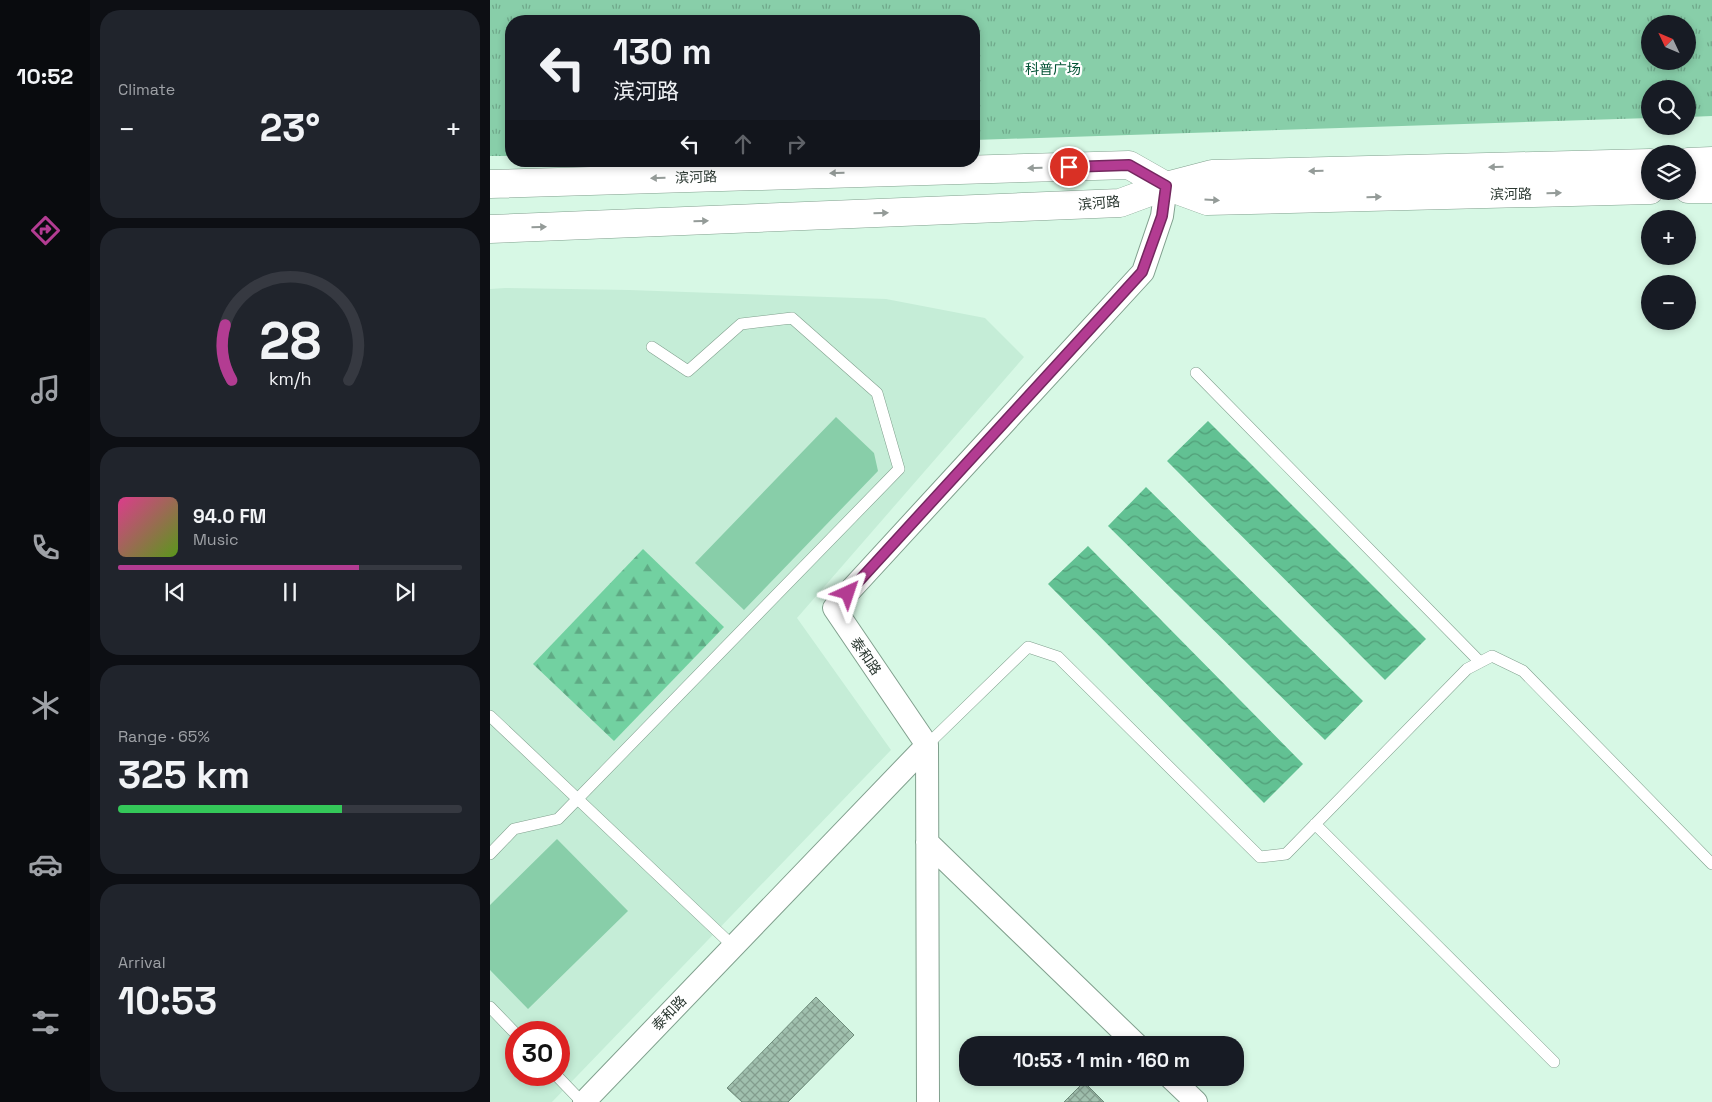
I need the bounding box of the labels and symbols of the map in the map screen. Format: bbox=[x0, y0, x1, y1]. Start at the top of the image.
north arrow bbox=[1641, 15, 1696, 70]
park label: 科普广场 bbox=[1025, 60, 1081, 78]
pin bbox=[1048, 146, 1090, 188]
one-way arrow bbox=[1488, 163, 1504, 171]
one-way arrow bbox=[1027, 164, 1043, 172]
street label: 滨河路 bbox=[675, 167, 717, 187]
one-way arrow bbox=[1308, 167, 1324, 175]
one-way arrow bbox=[829, 169, 845, 177]
one-way arrow bbox=[649, 174, 665, 182]
street label: 滨河路 bbox=[1490, 185, 1532, 203]
one-way arrow bbox=[1546, 188, 1562, 196]
street label: 滨河路 bbox=[1077, 192, 1121, 214]
one-way arrow bbox=[1366, 193, 1382, 201]
one-way arrow bbox=[1204, 197, 1220, 205]
one-way arrow bbox=[873, 209, 889, 217]
one-way arrow bbox=[693, 216, 709, 224]
one-way arrow bbox=[531, 223, 547, 231]
position arrow bbox=[821, 566, 873, 618]
street label: 泰和路 bbox=[847, 634, 885, 678]
street label: 泰和路 bbox=[648, 992, 690, 1034]
speed limit sign: 30 bbox=[505, 1021, 570, 1086]

